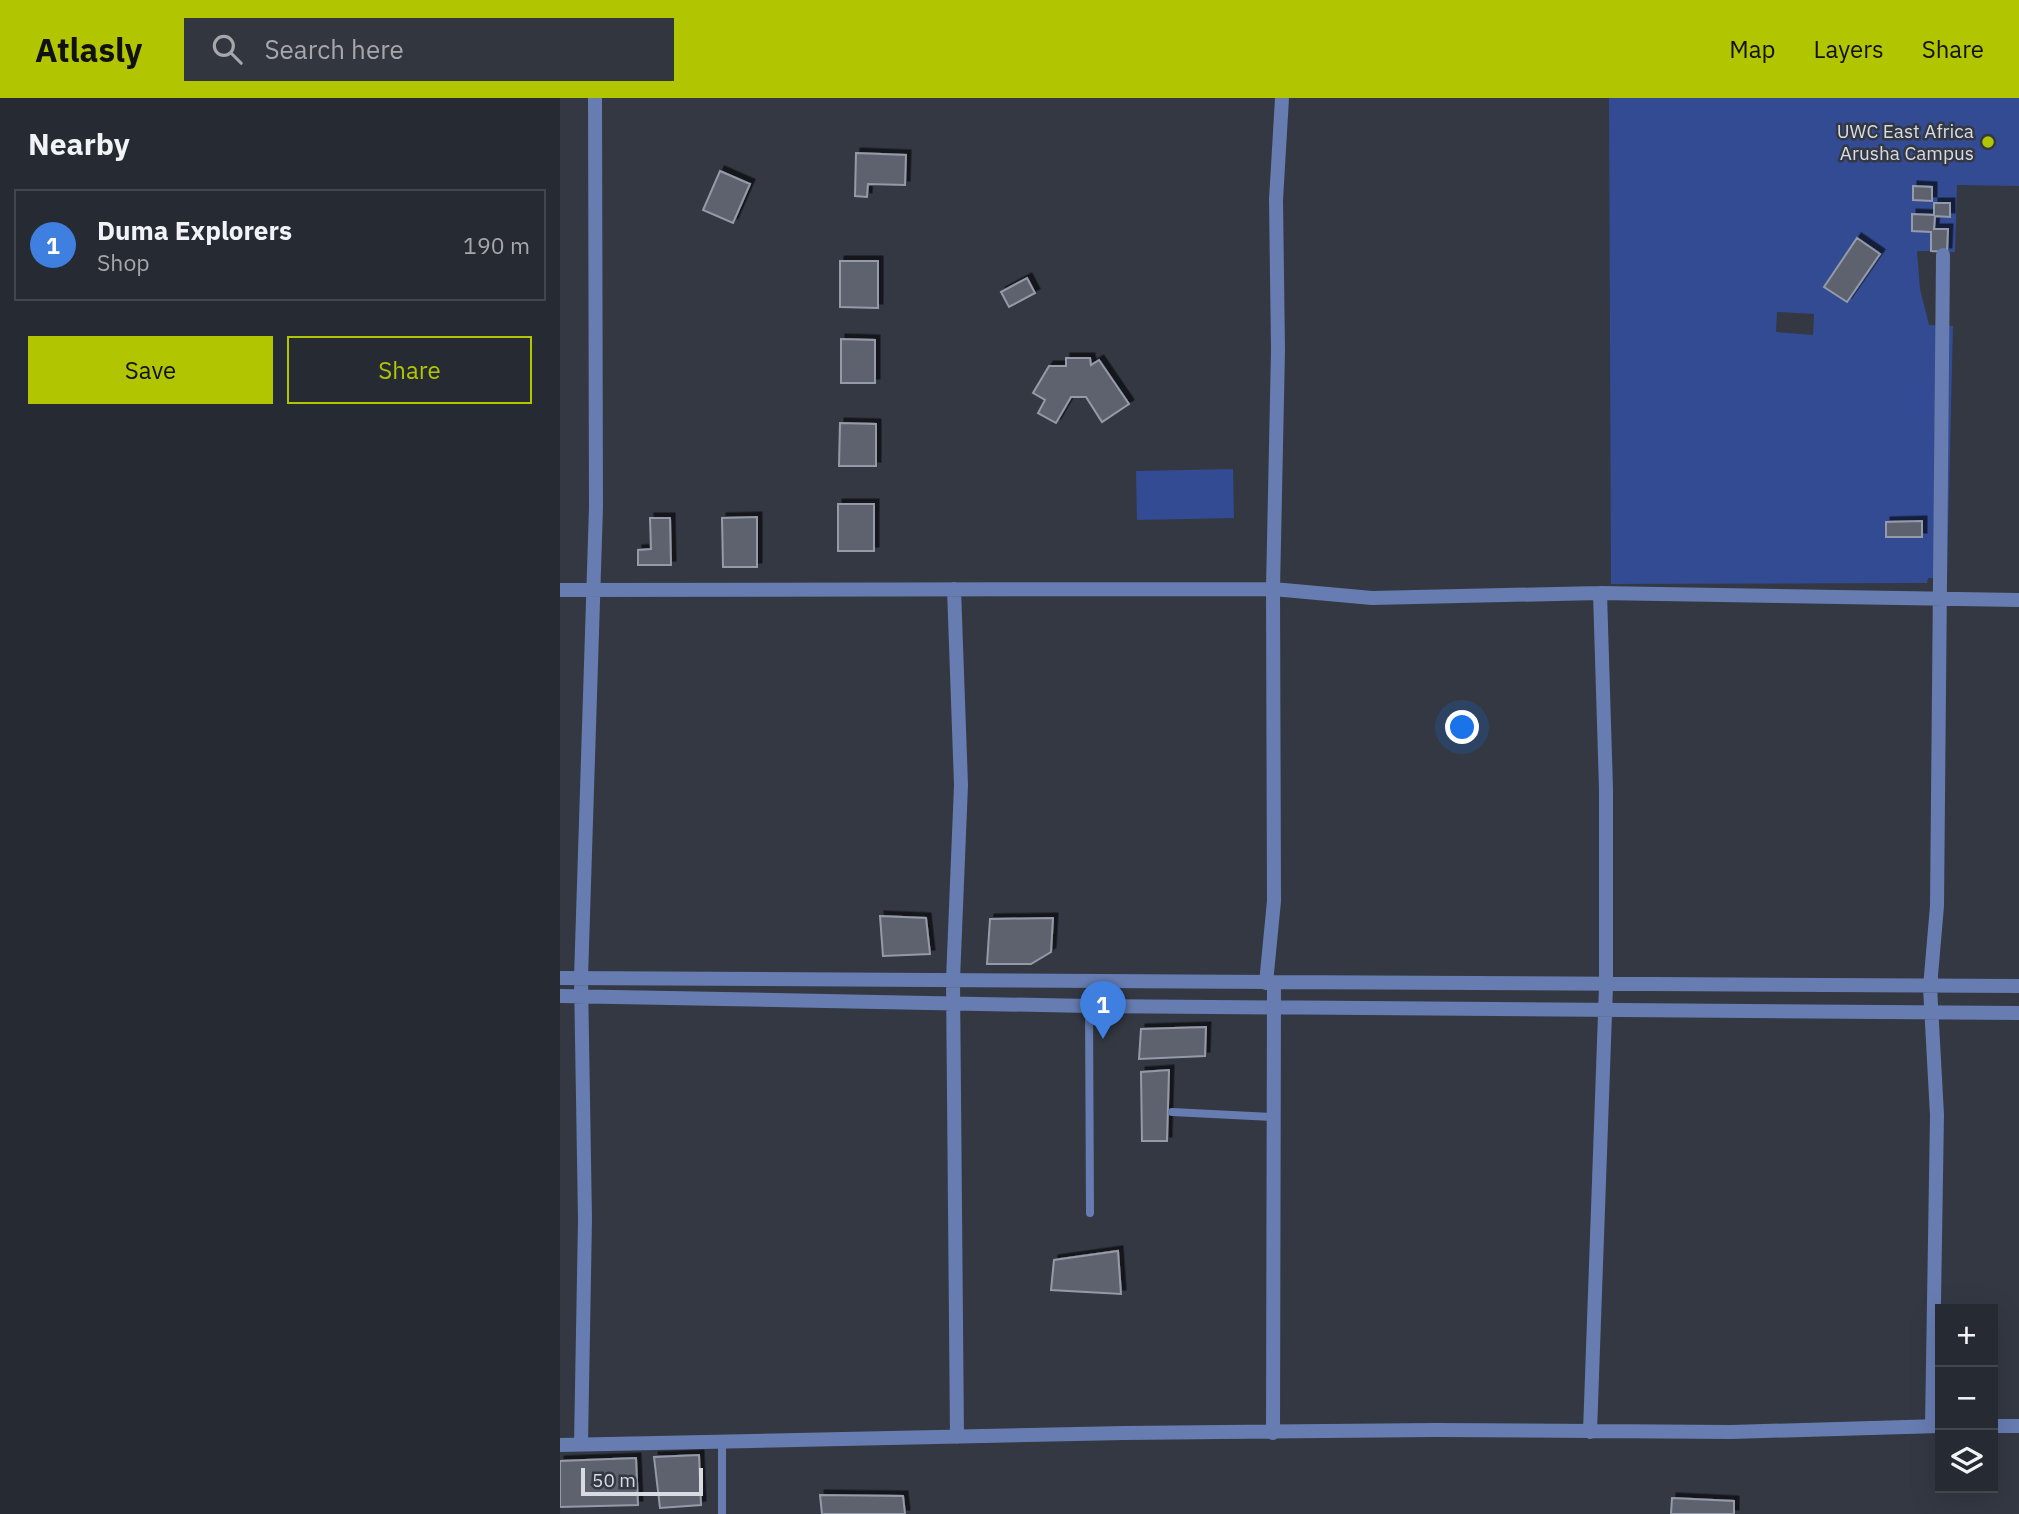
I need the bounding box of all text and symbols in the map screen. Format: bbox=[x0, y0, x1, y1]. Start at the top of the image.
search box bbox=[184, 18, 674, 81]
text: Atlasly bbox=[35, 28, 142, 71]
icon: search bbox=[208, 30, 246, 68]
text: Search here bbox=[264, 32, 404, 66]
text: Map bbox=[1729, 33, 1776, 65]
text: Layers bbox=[1814, 33, 1884, 65]
text: Share bbox=[1922, 33, 1984, 65]
place label: UWC East Africa Arusha Campus bbox=[1837, 119, 1974, 165]
text: Nearby bbox=[28, 124, 130, 163]
marker: UWC East Africa Arusha Campus bbox=[1980, 134, 1996, 150]
text: Duma Explorers bbox=[97, 213, 292, 247]
text: 1 bbox=[46, 230, 60, 260]
text: 190 m bbox=[463, 230, 530, 260]
text: Shop bbox=[97, 247, 150, 277]
button: Save bbox=[28, 336, 273, 404]
button: Share bbox=[287, 336, 532, 404]
your location bbox=[1445, 710, 1479, 744]
pin: 1 bbox=[1080, 981, 1126, 1039]
map controls bbox=[1935, 1304, 1998, 1493]
button: + bbox=[1935, 1304, 1998, 1367]
button: − bbox=[1935, 1367, 1998, 1430]
button: layers bbox=[1935, 1430, 1998, 1493]
scale bar bbox=[581, 1465, 704, 1497]
text: 50 m bbox=[592, 1468, 636, 1492]

